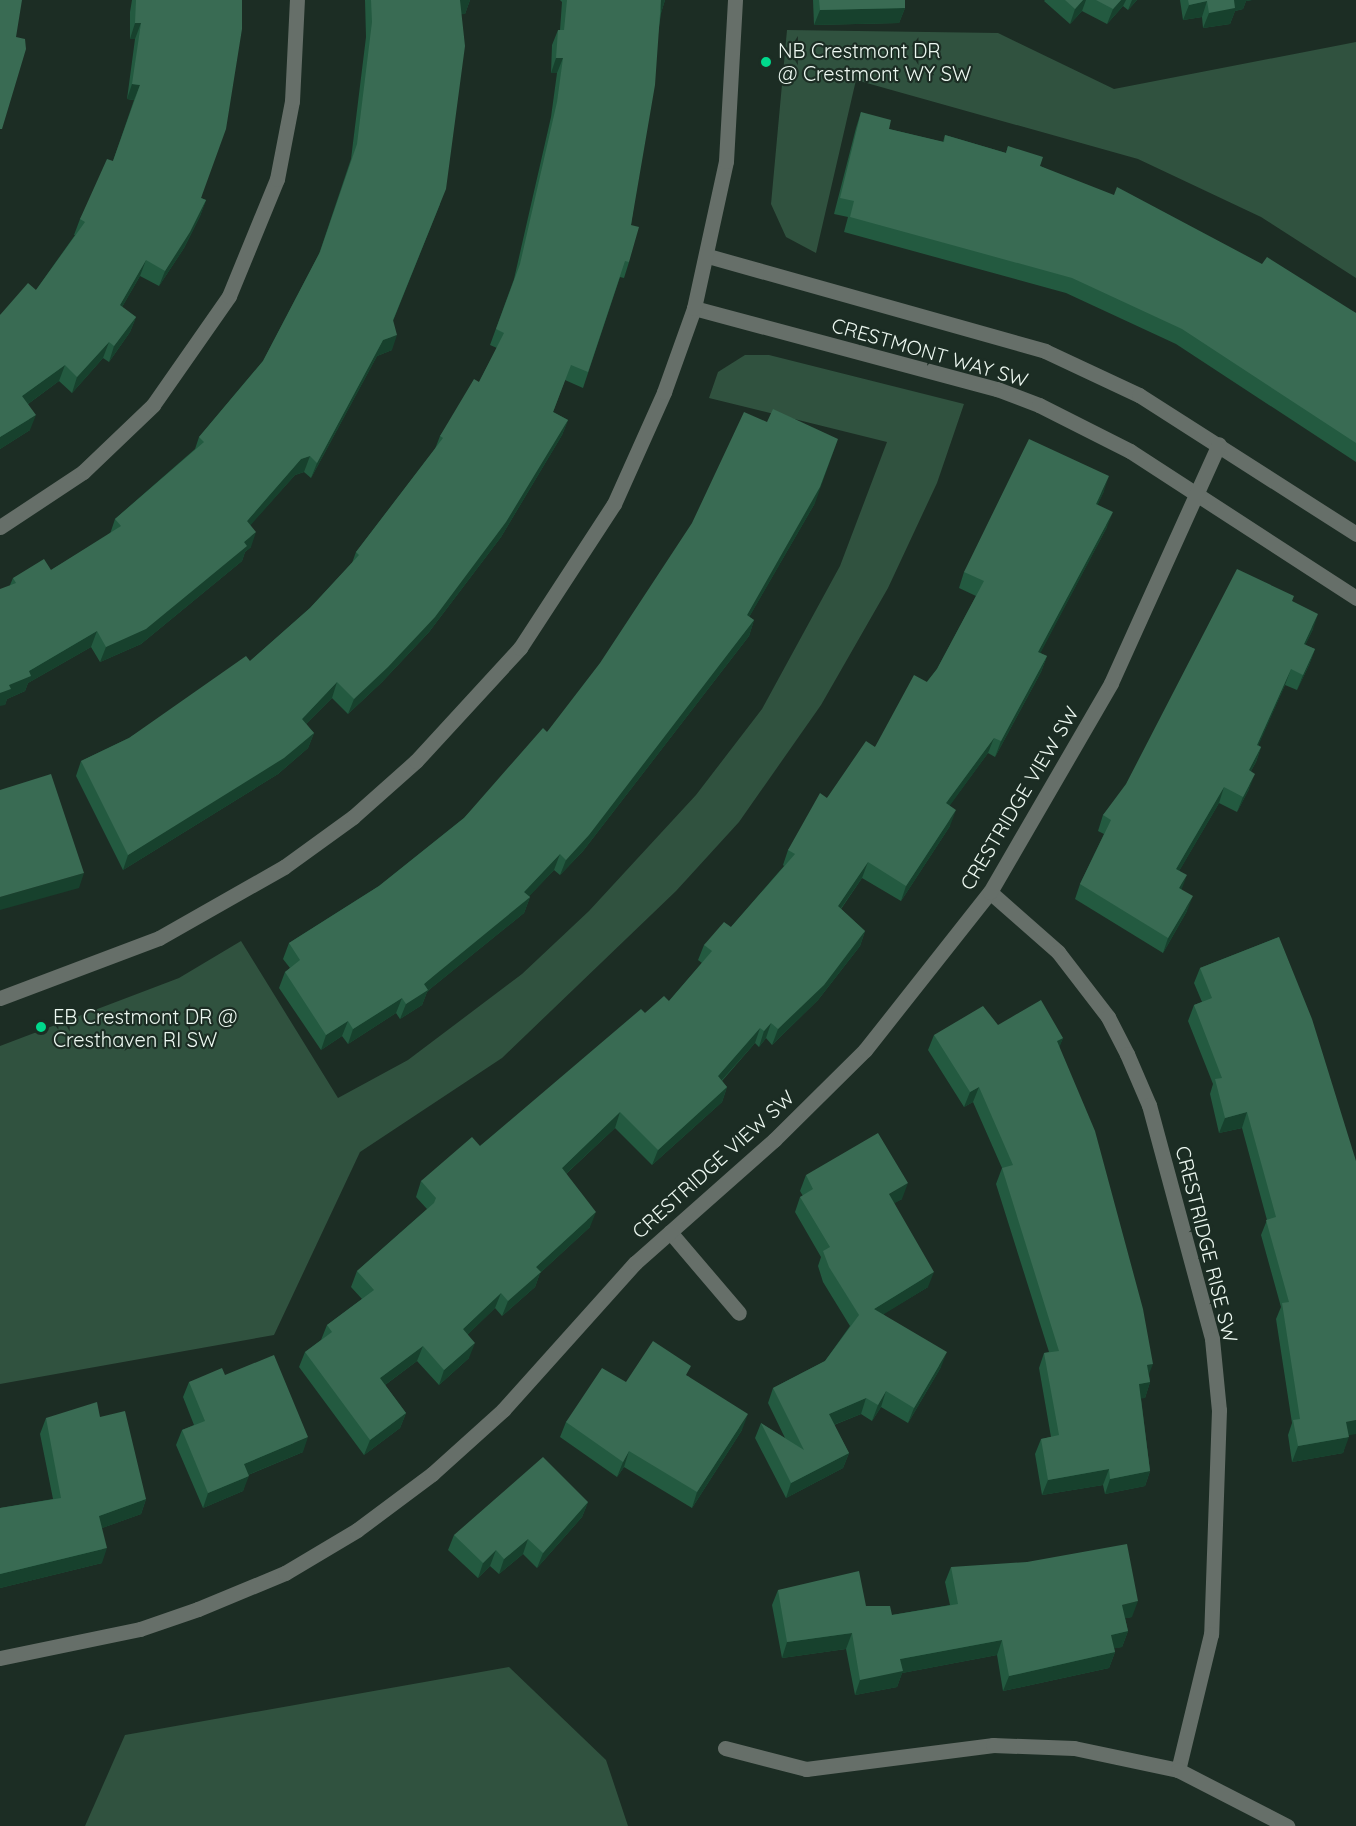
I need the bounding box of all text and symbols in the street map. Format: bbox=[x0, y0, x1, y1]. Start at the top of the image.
place label: NB Crestmont DR @ Crestmont WY SW bbox=[778, 39, 971, 86]
marker: NB Crestmont DR @ Crestmont WY SW bbox=[759, 55, 773, 69]
street label: CRESTMONT WAY SW bbox=[829, 312, 1031, 392]
street label: CRESTRIDGE VIEW SW bbox=[955, 702, 1083, 894]
place label: EB Crestmont DR @ Cresthaven RI SW bbox=[53, 1004, 237, 1051]
marker: EB Crestmont DR @ Cresthaven RI SW bbox=[34, 1020, 48, 1034]
street label: CRESTRIDGE VIEW SW bbox=[627, 1085, 799, 1243]
street label: CRESTRIDGE RISE SW bbox=[1171, 1143, 1243, 1345]

